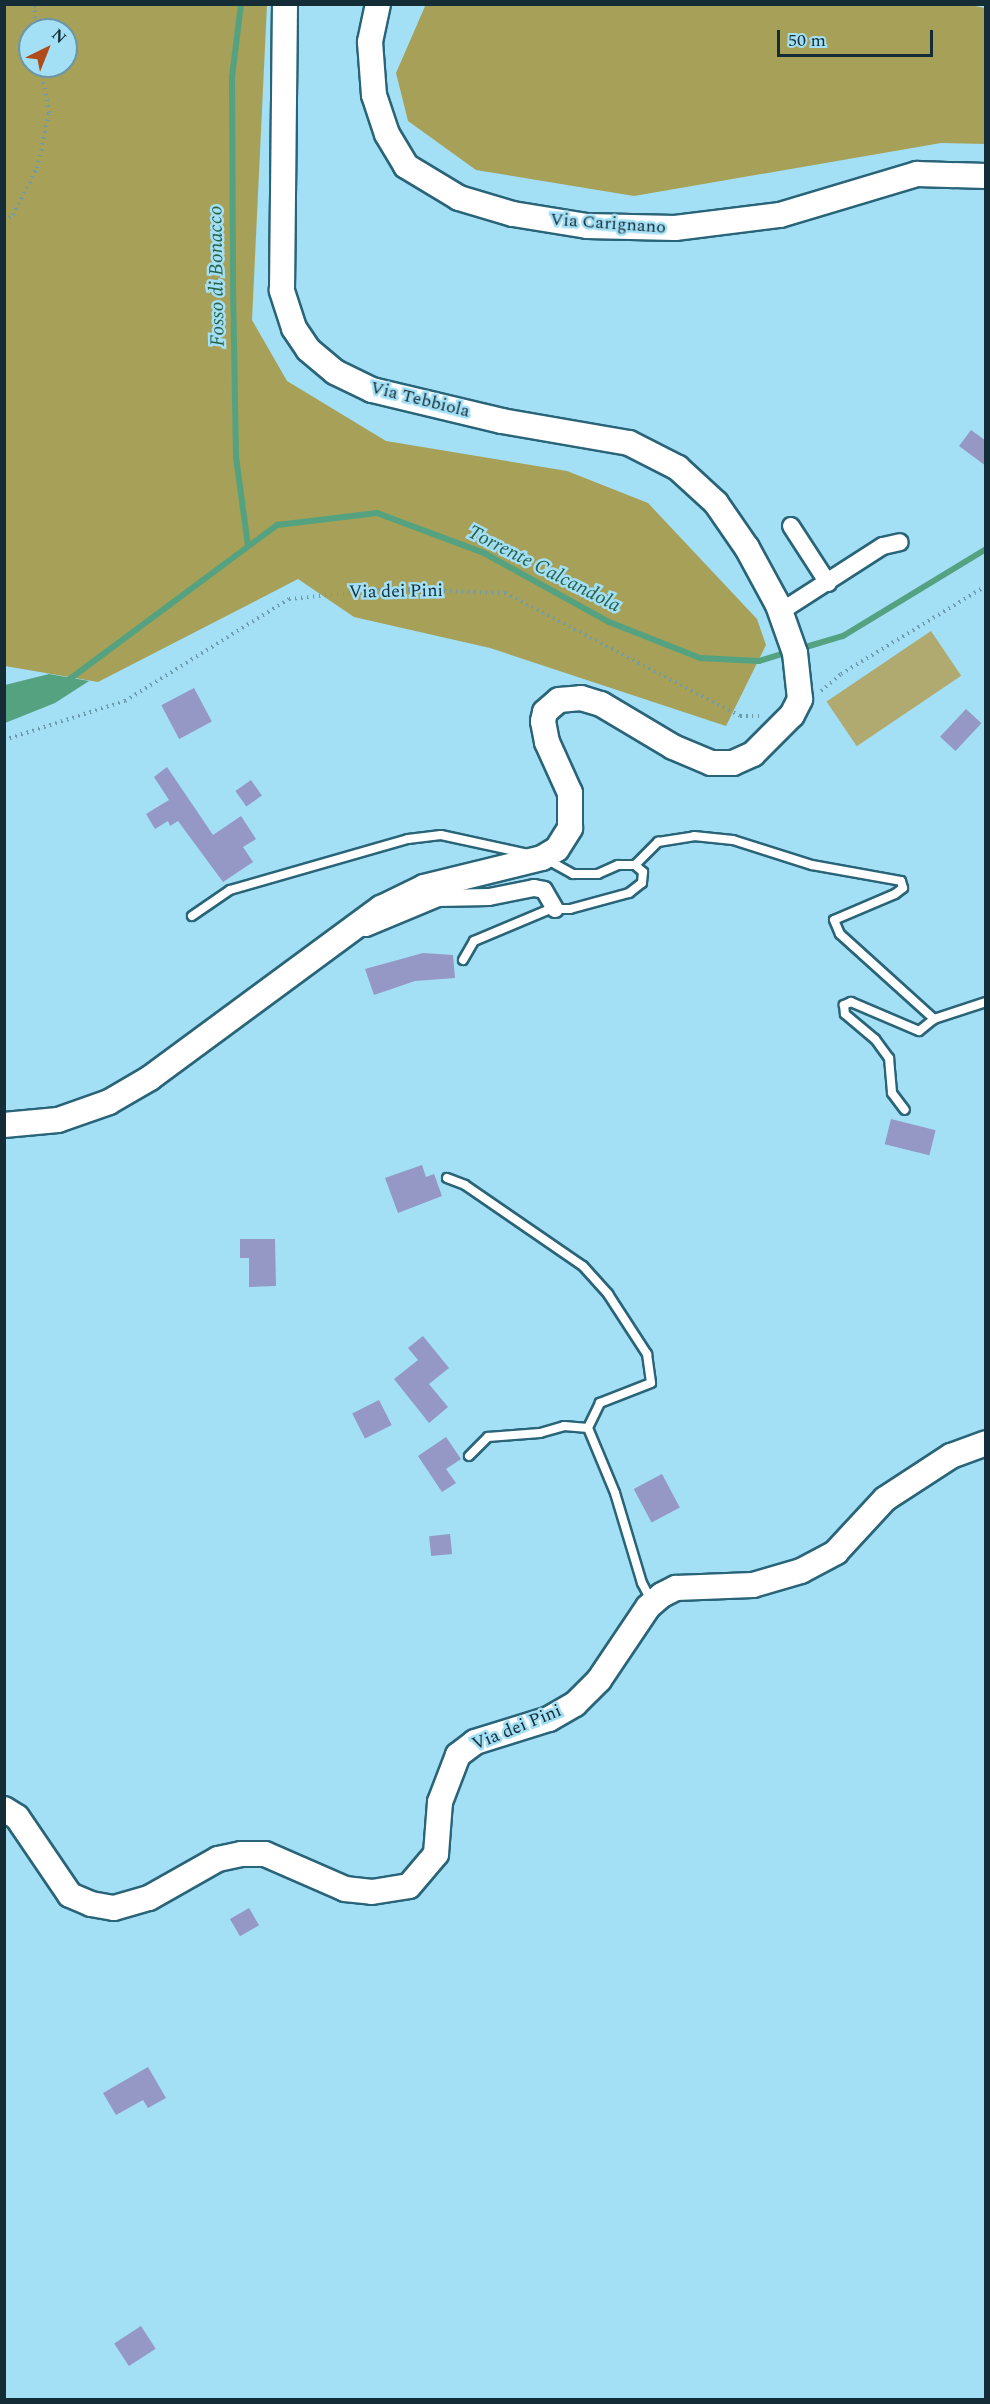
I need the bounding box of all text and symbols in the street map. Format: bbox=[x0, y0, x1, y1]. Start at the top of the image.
north arrow bbox=[18, 18, 78, 78]
scale bar bbox=[780, 18, 936, 56]
text: N bbox=[46, 23, 72, 50]
text: 50 m bbox=[788, 27, 826, 54]
water label: Fosso di Bonacco bbox=[204, 205, 230, 347]
street label: Via Carignano bbox=[549, 209, 667, 239]
street label: Via Tebbiola bbox=[368, 377, 472, 423]
water label: Torrente Calcandola bbox=[464, 520, 624, 618]
street label: Via dei Pini bbox=[349, 580, 443, 604]
street label: Via dei Pini bbox=[469, 1700, 565, 1756]

